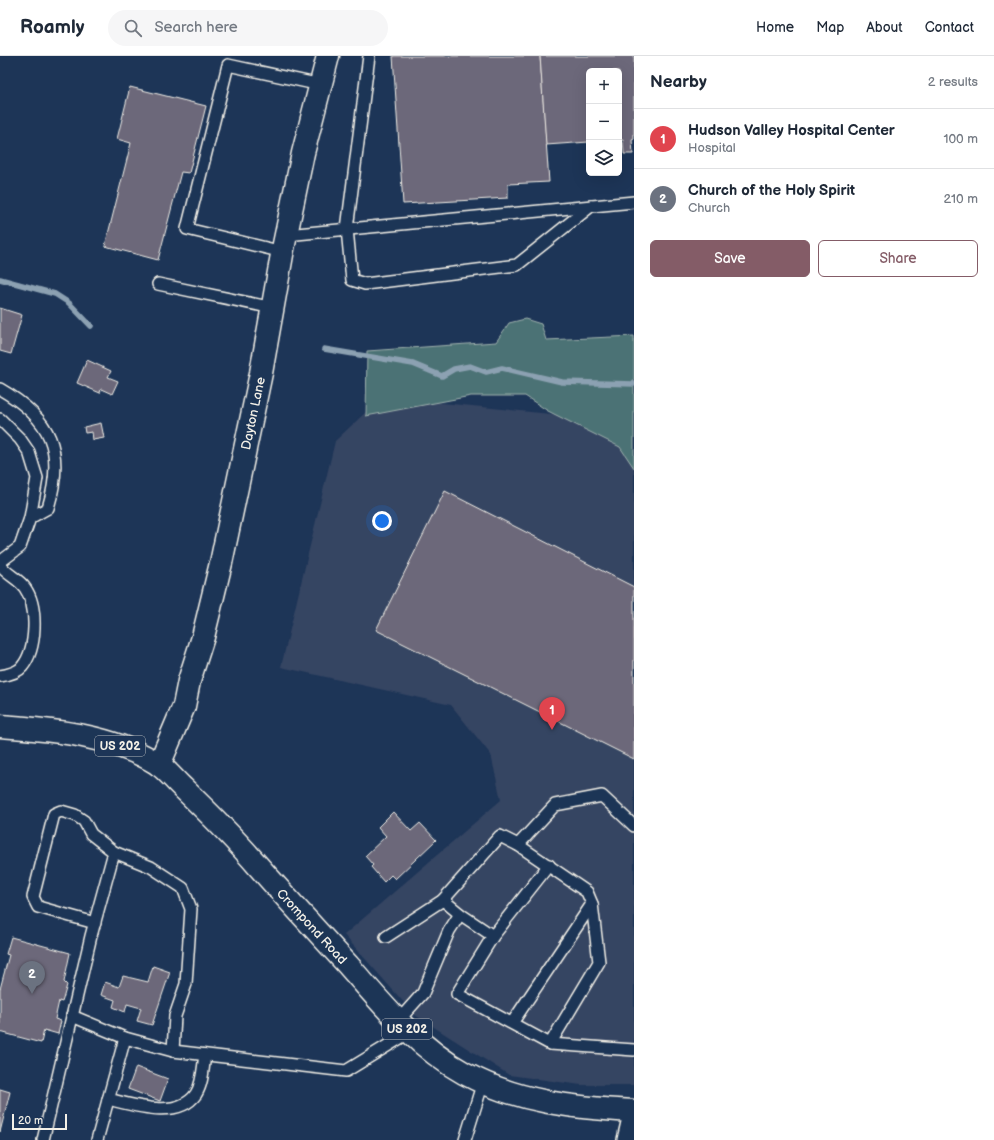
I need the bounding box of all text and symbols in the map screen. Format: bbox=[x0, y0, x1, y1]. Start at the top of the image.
search box bbox=[108, 10, 388, 46]
text: Roamly bbox=[20, 16, 84, 39]
icon: search bbox=[122, 17, 144, 39]
text: Search here bbox=[154, 18, 238, 37]
text: Home bbox=[756, 19, 794, 36]
text: Map bbox=[816, 19, 844, 36]
text: About bbox=[866, 19, 903, 36]
text: Contact bbox=[925, 19, 974, 36]
map controls bbox=[586, 68, 622, 176]
button: + bbox=[586, 68, 622, 104]
text: Nearby bbox=[650, 72, 707, 92]
text: 2 results bbox=[928, 74, 978, 90]
button: − bbox=[586, 104, 622, 140]
text: Hudson Valley Hospital Center bbox=[688, 121, 895, 140]
text: 1 bbox=[660, 131, 666, 147]
text: 100 m bbox=[943, 131, 978, 147]
button: layers bbox=[586, 140, 622, 176]
text: Hospital bbox=[688, 140, 736, 156]
text: Church of the Holy Spirit bbox=[688, 181, 855, 200]
text: 2 bbox=[659, 191, 667, 207]
text: 210 m bbox=[944, 191, 978, 207]
text: Church bbox=[688, 200, 730, 216]
button: Save bbox=[650, 240, 810, 277]
button: Share bbox=[818, 240, 978, 277]
street label: Dayton Lane bbox=[238, 375, 269, 451]
your location bbox=[372, 511, 392, 531]
pin: 1 bbox=[539, 697, 565, 730]
road number: US 202 bbox=[95, 736, 145, 756]
street label: Crompond Road bbox=[273, 886, 350, 968]
pin: 2 bbox=[19, 961, 45, 994]
road number: US 202 bbox=[382, 1019, 432, 1039]
scale bar bbox=[12, 1112, 67, 1131]
text: 20 m bbox=[18, 1114, 43, 1127]

